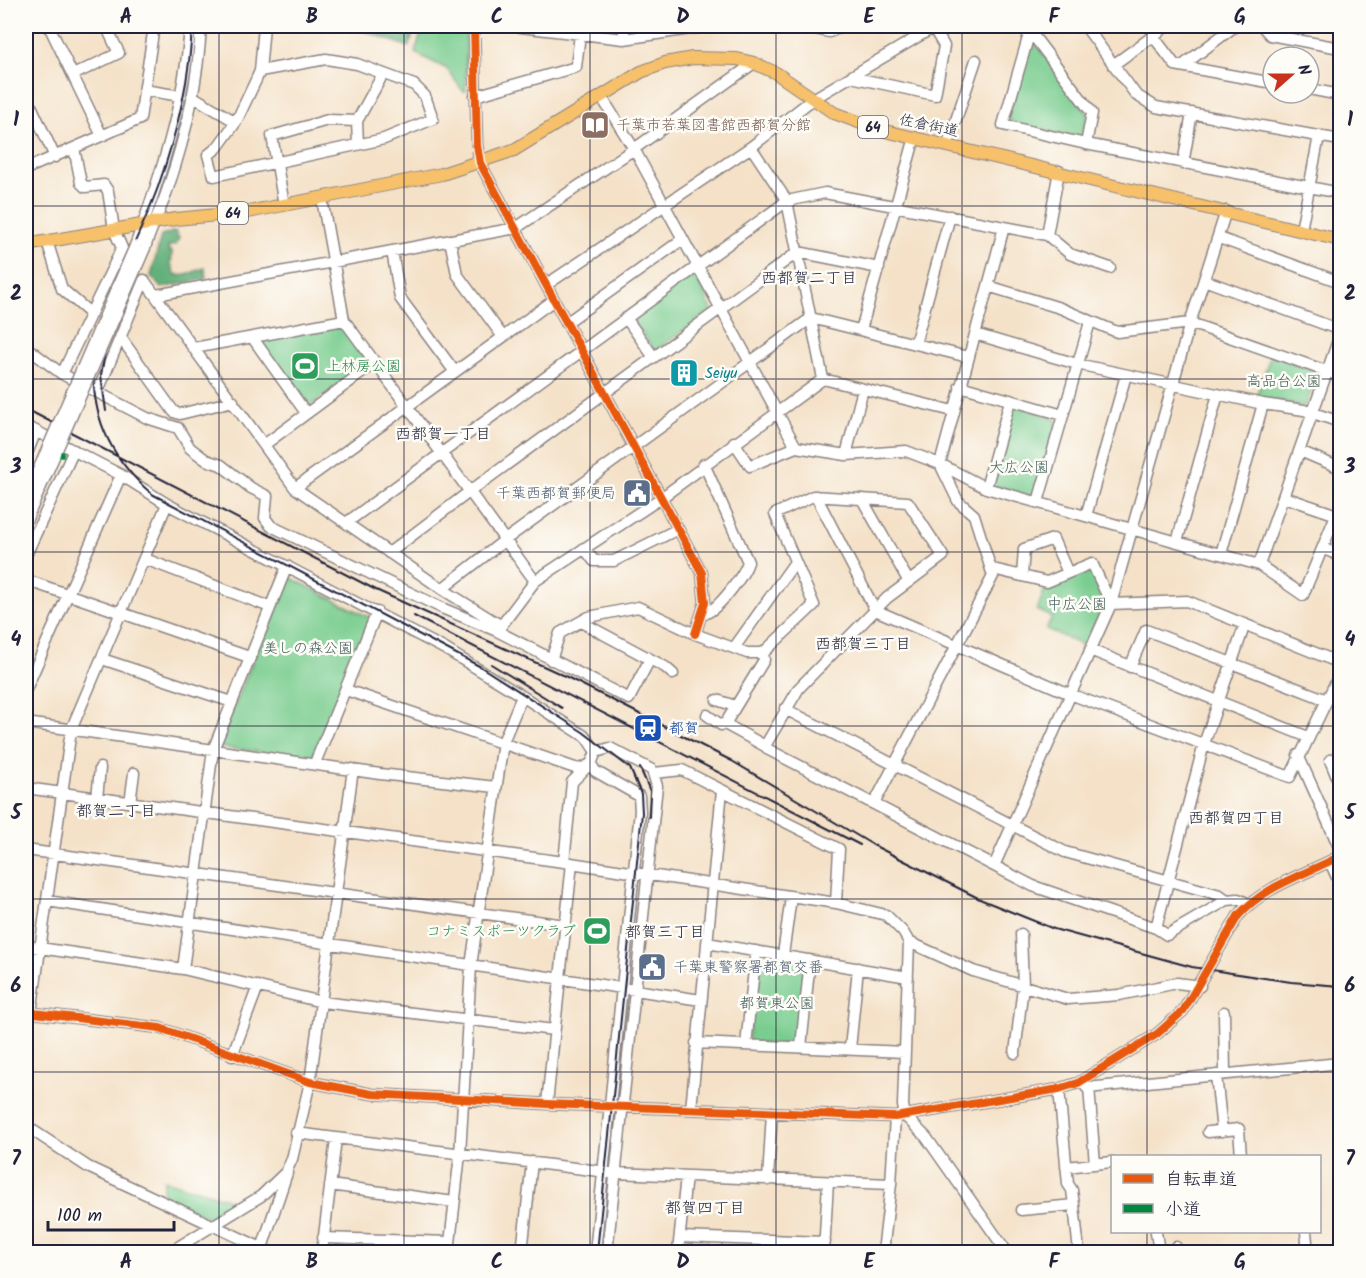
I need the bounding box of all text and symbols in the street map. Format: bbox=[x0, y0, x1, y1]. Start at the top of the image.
text: A bbox=[120, 2, 132, 34]
text: B bbox=[306, 2, 318, 34]
text: C bbox=[491, 2, 503, 34]
text: D bbox=[676, 2, 690, 34]
text: E bbox=[863, 2, 875, 34]
text: F bbox=[1049, 2, 1061, 34]
text: G bbox=[1234, 2, 1246, 34]
north arrow bbox=[1261, 45, 1321, 105]
text: N bbox=[1290, 61, 1317, 79]
text: 1 bbox=[13, 105, 19, 137]
text: 1 bbox=[1347, 105, 1353, 137]
street label: 佐倉街道 bbox=[897, 108, 961, 144]
library icon: 千葉市若葉図書館西都賀分館 bbox=[579, 109, 611, 141]
place label: 千葉市若葉図書館西都賀分館 bbox=[616, 114, 811, 138]
road number: 64 bbox=[858, 116, 888, 138]
road number: 64 bbox=[218, 202, 248, 224]
district label: 西都賀二丁目 bbox=[761, 266, 857, 291]
text: 2 bbox=[10, 279, 22, 311]
text: 2 bbox=[1344, 279, 1356, 311]
sports icon: 上林房公園 bbox=[289, 350, 321, 382]
place label: 上林房公園 bbox=[326, 355, 401, 379]
building icon: Seiyu bbox=[668, 357, 700, 389]
place label: Seiyu bbox=[705, 362, 738, 386]
park label: 高品台公園 bbox=[1246, 370, 1322, 394]
district label: 西都賀一丁目 bbox=[395, 422, 491, 447]
text: 3 bbox=[10, 452, 22, 484]
text: 3 bbox=[1344, 452, 1356, 484]
park label: 大広公園 bbox=[989, 456, 1049, 480]
public building icon: 千葉西都賀郵便局 bbox=[621, 477, 653, 509]
place label: 千葉西都賀郵便局 bbox=[496, 482, 616, 506]
park label: 中広公園 bbox=[1047, 593, 1107, 617]
text: 4 bbox=[11, 625, 22, 657]
text: 4 bbox=[1345, 625, 1356, 657]
district label: 西都賀三丁目 bbox=[815, 632, 911, 657]
park label: 美しの森公園 bbox=[263, 637, 353, 661]
station icon: 都賀 bbox=[632, 712, 664, 744]
place label: 都賀 bbox=[669, 717, 699, 741]
text: 5 bbox=[10, 798, 23, 830]
text: 5 bbox=[1344, 798, 1357, 830]
district label: 都賀二丁目 bbox=[76, 799, 156, 824]
district label: 西都賀四丁目 bbox=[1188, 806, 1284, 831]
sports icon: コナミスポーツクラブ bbox=[581, 915, 613, 947]
place label: コナミスポーツクラブ bbox=[426, 920, 576, 944]
district label: 都賀三丁目 bbox=[625, 920, 705, 945]
public building icon: 千葉東警察署都賀交番 bbox=[636, 951, 668, 983]
place label: 千葉東警察署都賀交番 bbox=[673, 956, 823, 980]
text: 6 bbox=[11, 971, 22, 1003]
text: 6 bbox=[1345, 971, 1356, 1003]
park label: 都賀東公園 bbox=[739, 992, 815, 1016]
text: 7 bbox=[11, 1144, 21, 1176]
text: 7 bbox=[1345, 1144, 1355, 1176]
legend bbox=[1111, 1155, 1321, 1233]
text: 自転車道 bbox=[1165, 1166, 1237, 1195]
scale bar bbox=[48, 1194, 174, 1232]
district label: 都賀四丁目 bbox=[665, 1196, 745, 1221]
text: 小道 bbox=[1165, 1196, 1201, 1225]
text: 100 m bbox=[57, 1202, 102, 1231]
text: A bbox=[120, 1247, 132, 1278]
text: B bbox=[306, 1247, 318, 1278]
text: C bbox=[491, 1247, 503, 1278]
text: D bbox=[676, 1247, 690, 1278]
text: E bbox=[863, 1247, 875, 1278]
text: F bbox=[1049, 1247, 1061, 1278]
text: G bbox=[1234, 1247, 1246, 1278]

